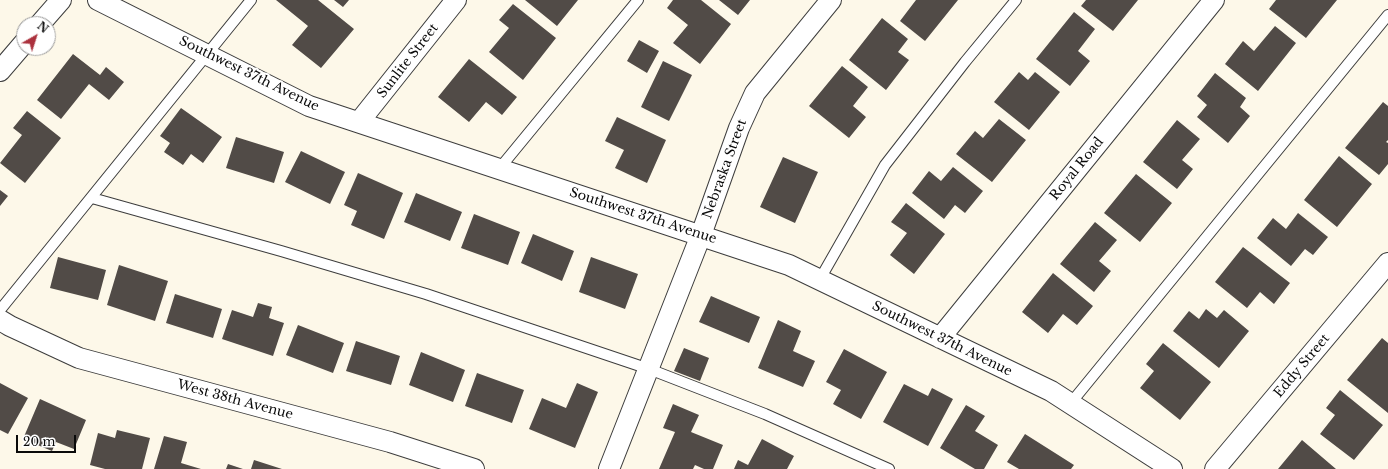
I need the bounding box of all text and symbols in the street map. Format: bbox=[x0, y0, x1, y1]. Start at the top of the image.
north arrow bbox=[16, 16, 56, 56]
text: N bbox=[34, 19, 51, 36]
street label: Sunlite Street bbox=[374, 21, 442, 101]
street label: Southwest 37th Avenue bbox=[177, 33, 321, 115]
street label: Nebraska Street bbox=[700, 117, 750, 221]
street label: Royal Road bbox=[1047, 134, 1107, 204]
street label: Southwest 37th Avenue bbox=[568, 185, 718, 247]
street label: Southwest 37th Avenue bbox=[870, 298, 1014, 380]
street label: Eddy Street bbox=[1271, 331, 1333, 401]
street label: West 38th Avenue bbox=[175, 377, 295, 423]
scale bar bbox=[18, 427, 78, 453]
text: 20 m bbox=[23, 434, 55, 449]

